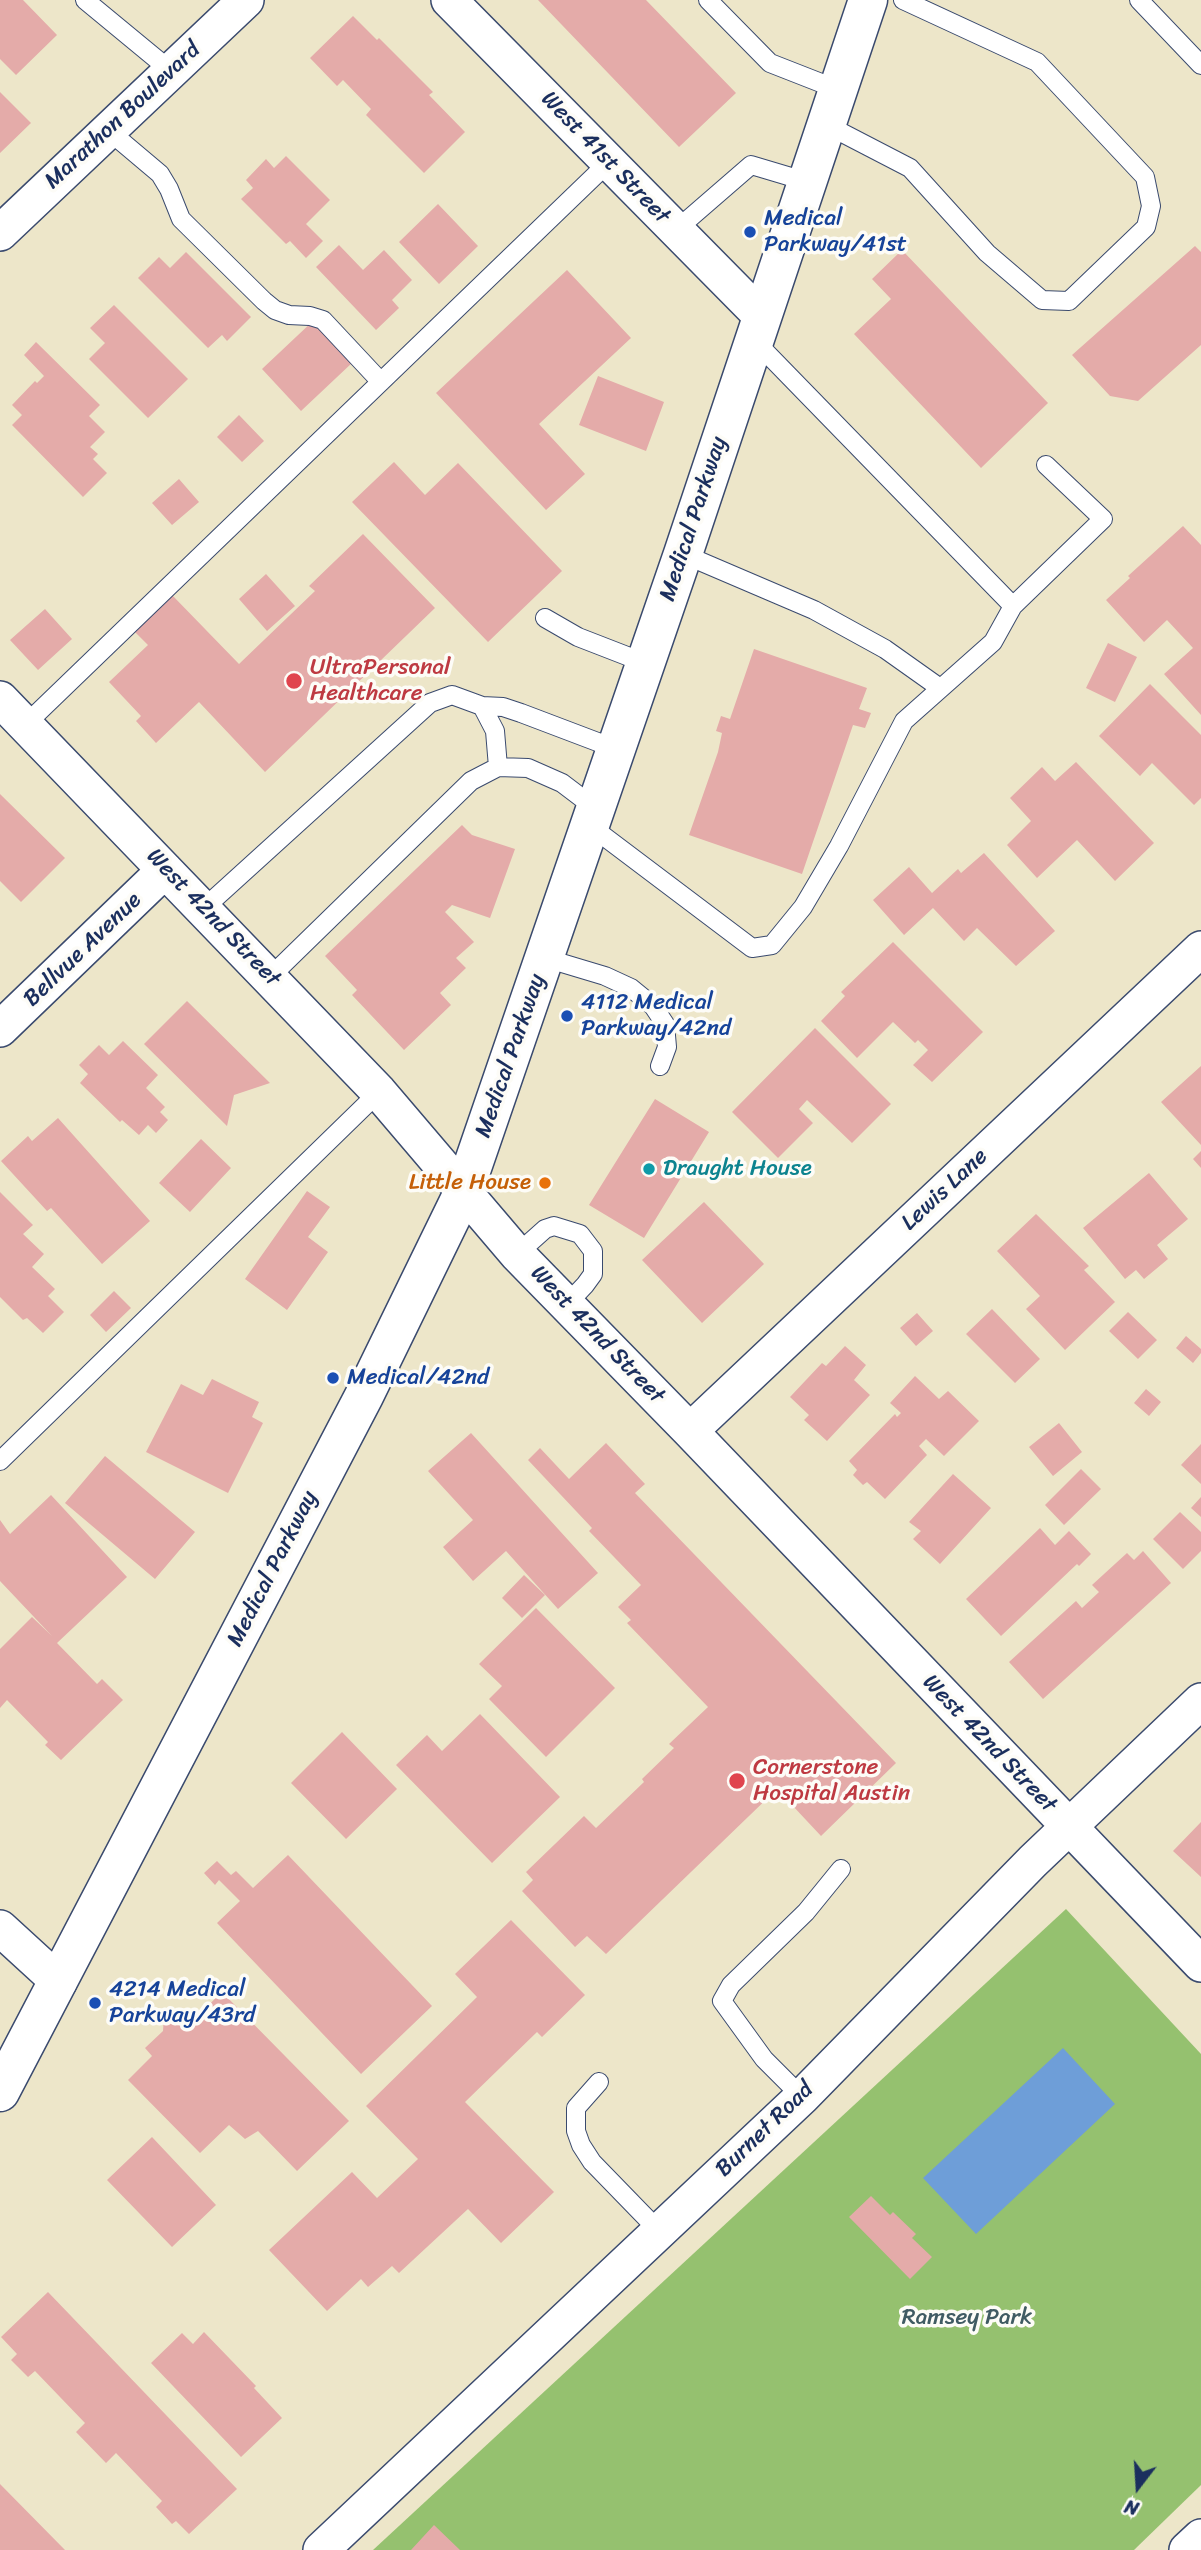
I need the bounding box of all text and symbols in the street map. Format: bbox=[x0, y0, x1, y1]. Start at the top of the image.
street label: Marathon Boulevard bbox=[39, 37, 207, 195]
street label: West 41st Street bbox=[535, 86, 675, 230]
place label: Medical Parkway/41st bbox=[764, 205, 907, 259]
marker: Medical Parkway/41st bbox=[742, 224, 758, 240]
street label: Medical Parkway bbox=[654, 433, 734, 605]
place label: UltraPersonal Healthcare bbox=[310, 654, 451, 708]
marker: UltraPersonal Healthcare bbox=[284, 671, 304, 691]
street label: West 42nd Street bbox=[140, 843, 286, 993]
street label: Bellvue Avenue bbox=[18, 887, 148, 1013]
street label: Medical Parkway bbox=[470, 971, 552, 1141]
place label: 4112 Medical Parkway/42nd bbox=[581, 989, 731, 1043]
marker: 4112 Medical Parkway/42nd bbox=[559, 1008, 575, 1024]
street label: Lewis Lane bbox=[896, 1143, 994, 1237]
place label: Draught House bbox=[663, 1155, 812, 1183]
marker: Draught House bbox=[641, 1161, 657, 1177]
place label: Little House bbox=[409, 1169, 531, 1197]
marker: Little House bbox=[537, 1175, 553, 1191]
street label: West 42nd Street bbox=[524, 1260, 670, 1410]
place label: Medical/42nd bbox=[347, 1364, 489, 1392]
marker: Medical/42nd bbox=[325, 1370, 341, 1386]
street label: Medical Parkway bbox=[222, 1486, 324, 1652]
street label: West 42nd Street bbox=[916, 1669, 1062, 1819]
place label: Cornerstone Hospital Austin bbox=[753, 1754, 910, 1808]
marker: Cornerstone Hospital Austin bbox=[727, 1771, 747, 1791]
place label: 4214 Medical Parkway/43rd bbox=[109, 1976, 255, 2030]
marker: 4214 Medical Parkway/43rd bbox=[87, 1995, 103, 2011]
street label: Burnet Road bbox=[710, 2077, 820, 2183]
park label: Ramsey Park bbox=[902, 2304, 1032, 2332]
north arrow bbox=[1103, 2452, 1173, 2522]
text: N bbox=[1121, 2490, 1143, 2525]

